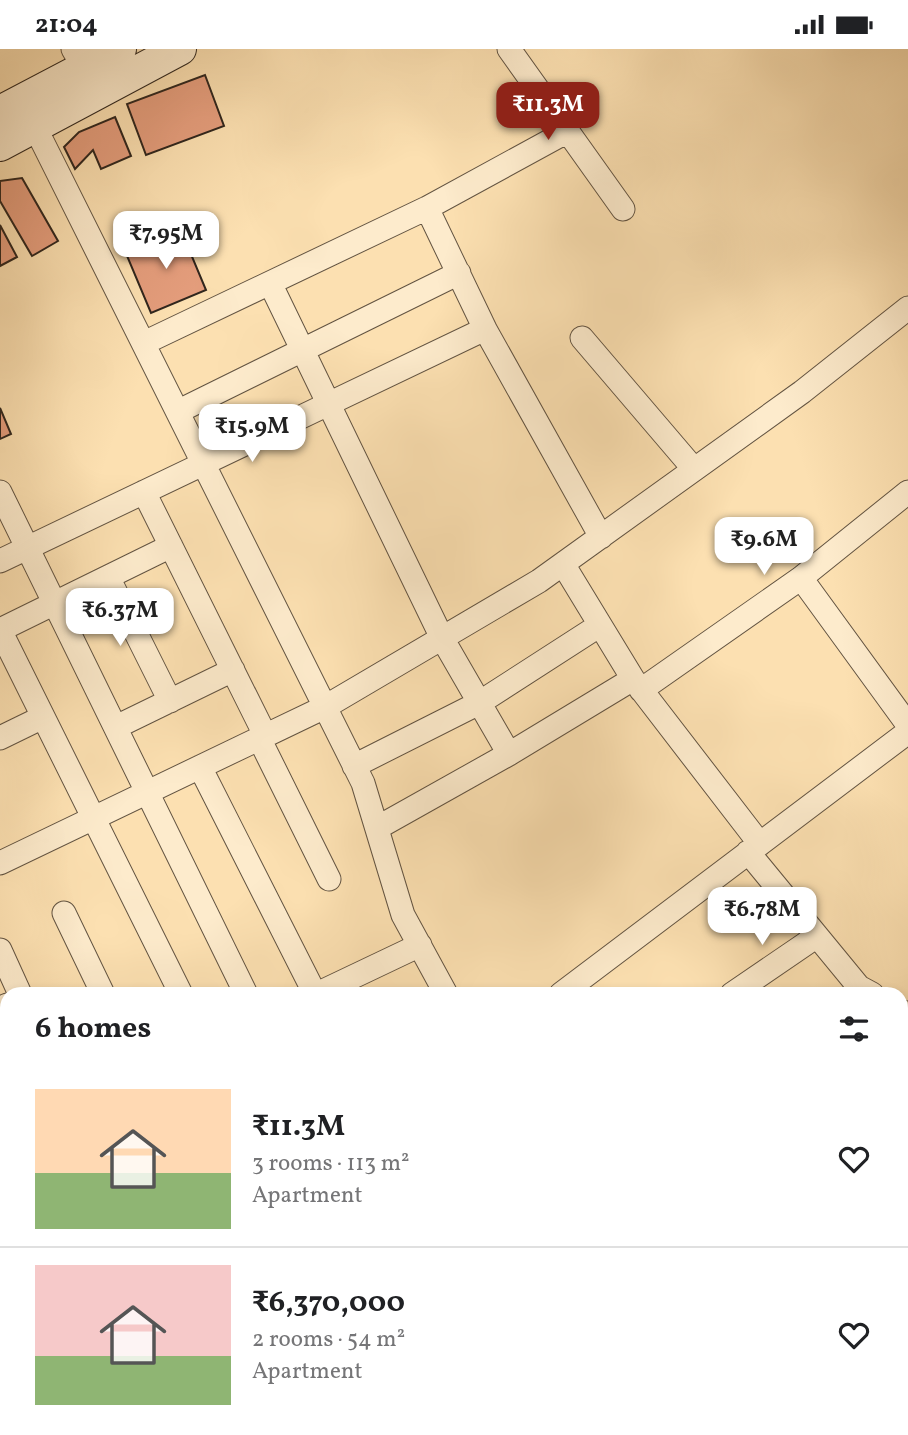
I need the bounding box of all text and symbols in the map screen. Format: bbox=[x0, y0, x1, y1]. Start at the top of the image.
text: 21:04 bbox=[35, 7, 98, 43]
pin: ₹11.3M bbox=[491, 83, 605, 142]
text: ₹11.3M bbox=[512, 89, 584, 121]
pin: ₹7.95M bbox=[109, 211, 223, 271]
text: ₹7.95M bbox=[129, 218, 203, 250]
pin: ₹15.9M bbox=[195, 405, 309, 464]
text: ₹15.9M bbox=[215, 411, 289, 443]
pin: ₹9.6M bbox=[715, 517, 813, 577]
text: ₹9.6M bbox=[731, 524, 797, 556]
pin: ₹6.37M bbox=[63, 589, 177, 648]
text: ₹6.37M bbox=[82, 595, 158, 627]
pin: ₹6.78M bbox=[705, 887, 819, 947]
text: ₹6.78M bbox=[724, 894, 800, 926]
text: 6 homes bbox=[35, 1008, 151, 1050]
icon: filters bbox=[835, 1010, 873, 1048]
text: ₹11.3M bbox=[252, 1106, 345, 1148]
icon: home bbox=[91, 1117, 175, 1201]
icon: heart bbox=[835, 1140, 873, 1178]
text: 3 rooms · 113 m² bbox=[252, 1148, 410, 1180]
text: Apartment bbox=[252, 1180, 363, 1212]
text: ₹6,370,000 bbox=[252, 1282, 405, 1324]
icon: home bbox=[91, 1293, 175, 1377]
icon: heart bbox=[835, 1316, 873, 1354]
text: 2 rooms · 54 m² bbox=[252, 1324, 405, 1356]
text: Apartment bbox=[252, 1356, 363, 1388]

